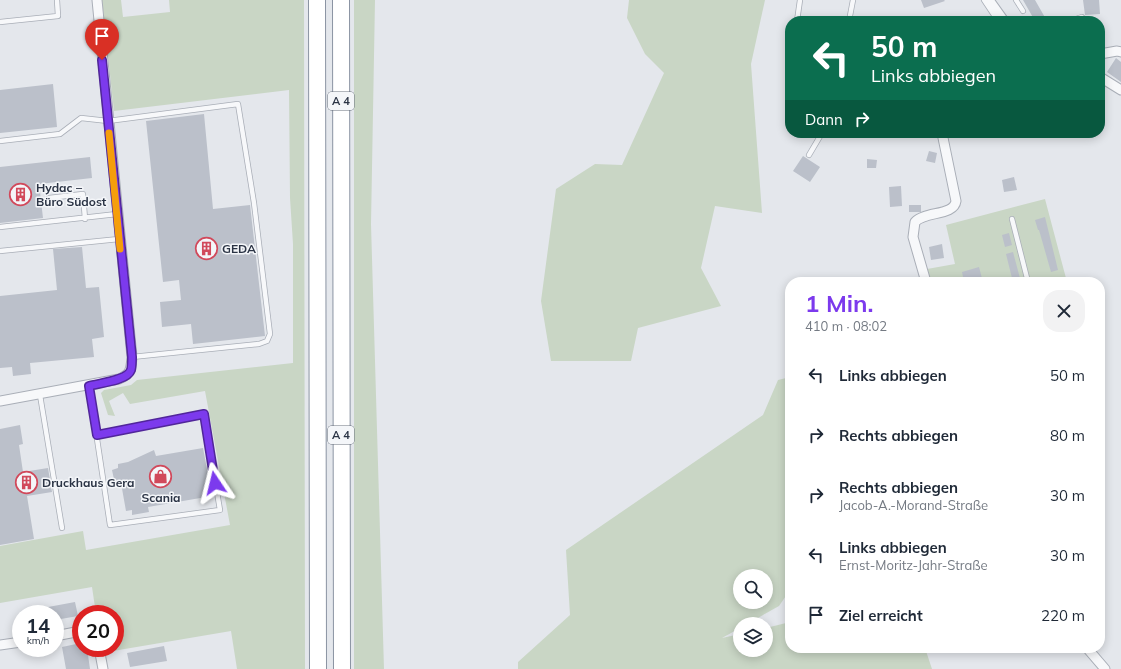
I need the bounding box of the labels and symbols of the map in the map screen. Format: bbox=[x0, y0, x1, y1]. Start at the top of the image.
pin bbox=[85, 19, 119, 60]
road number: A 4 bbox=[328, 92, 354, 110]
place label: Hydac – Büro Südost bbox=[36, 180, 107, 209]
building icon: Hydac – Büro Südost bbox=[7, 181, 33, 207]
building icon: GEDA bbox=[194, 235, 220, 261]
place label: GEDA bbox=[222, 241, 256, 256]
road number: A 4 bbox=[328, 426, 354, 444]
position arrow bbox=[194, 462, 236, 504]
shop icon: Scania bbox=[148, 463, 174, 489]
building icon: Druckhaus Gera bbox=[13, 469, 39, 495]
place label: Druckhaus Gera bbox=[42, 475, 134, 490]
place label: Scania bbox=[141, 490, 181, 505]
speed limit sign: 20 bbox=[72, 605, 124, 657]

